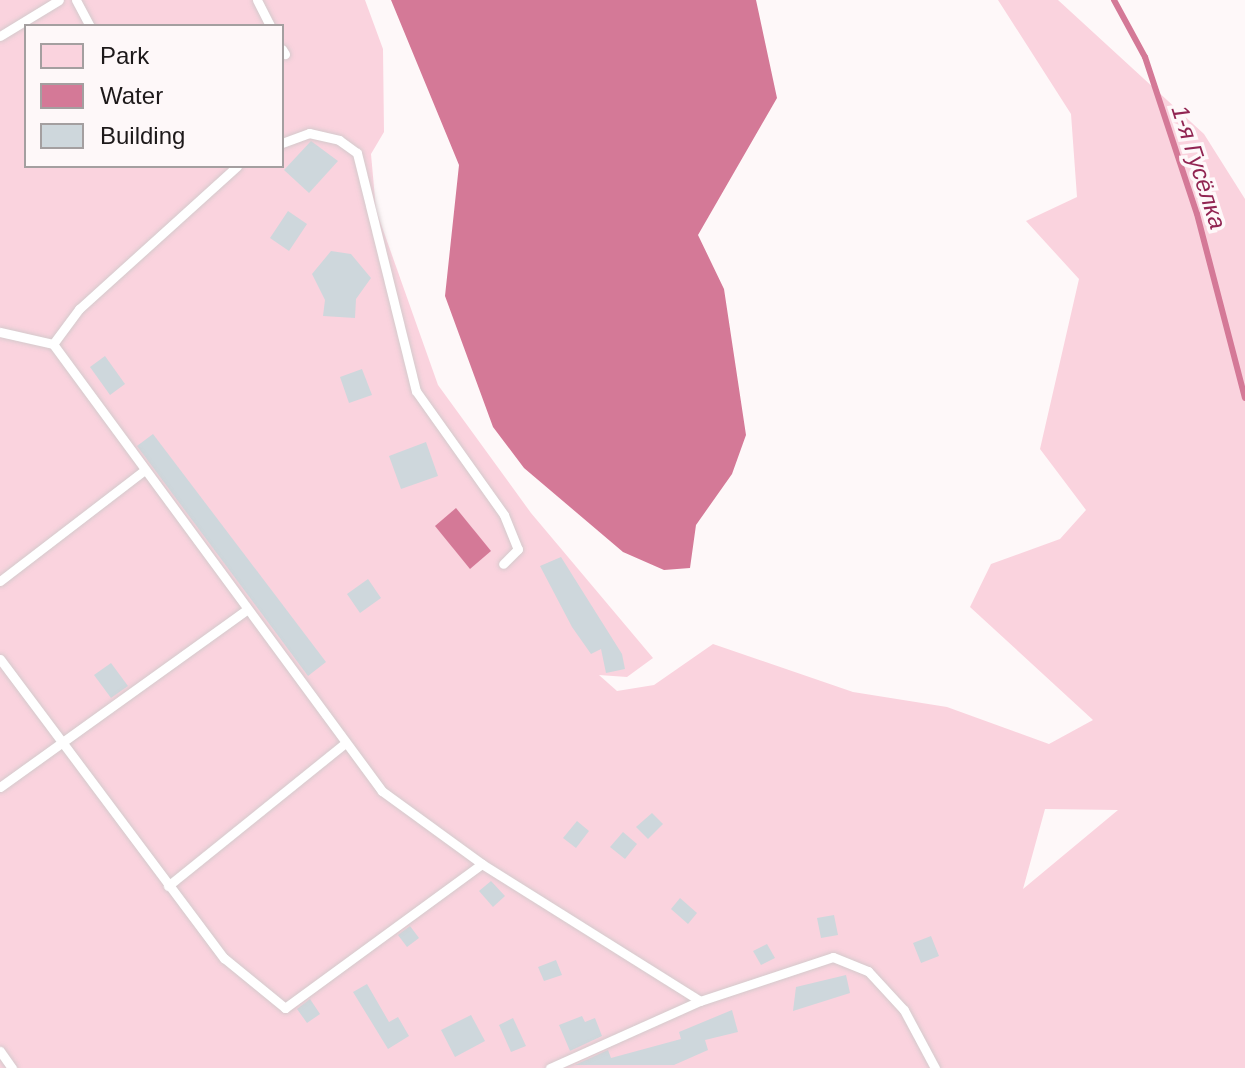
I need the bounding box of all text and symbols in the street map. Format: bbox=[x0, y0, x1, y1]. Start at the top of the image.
legend bbox=[24, 24, 284, 168]
text: Park bbox=[100, 42, 149, 69]
text: Water bbox=[100, 82, 163, 109]
water label: 1-я Гусёлка bbox=[1165, 101, 1233, 233]
text: Building bbox=[100, 122, 185, 149]

